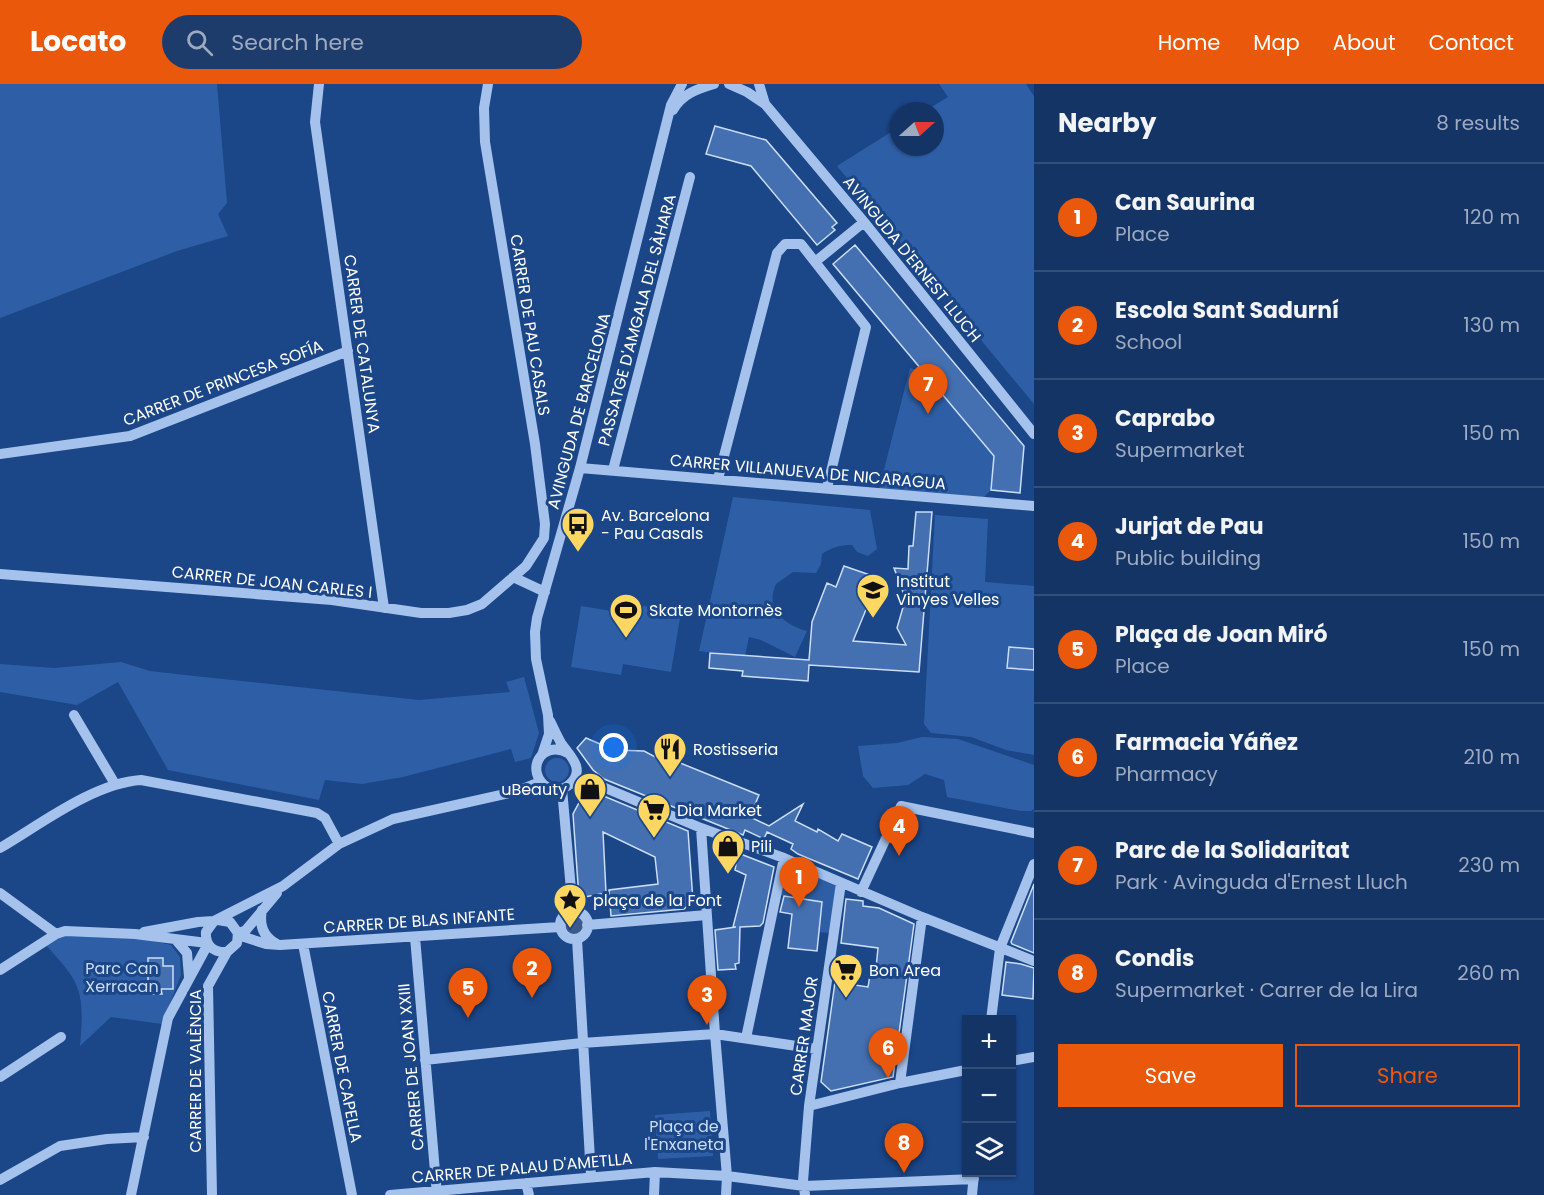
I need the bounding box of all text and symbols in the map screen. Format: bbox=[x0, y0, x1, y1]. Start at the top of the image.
search box bbox=[162, 15, 582, 69]
text: Locato bbox=[30, 22, 126, 61]
icon: search bbox=[183, 26, 216, 59]
text: Search here bbox=[231, 27, 364, 58]
text: Home bbox=[1158, 28, 1220, 57]
text: Map bbox=[1253, 28, 1300, 57]
text: About bbox=[1333, 28, 1396, 57]
text: Contact bbox=[1429, 28, 1514, 57]
north arrow bbox=[890, 102, 944, 156]
text: Nearby bbox=[1058, 105, 1156, 141]
text: 8 results bbox=[1436, 109, 1520, 137]
street label: AVINGUDA D'ERNEST LLUCH bbox=[838, 171, 986, 347]
text: Can Saurina bbox=[1115, 187, 1255, 218]
street label: PASSATGE D'AMGALA DEL SÀHARA bbox=[592, 191, 682, 449]
text: 1 bbox=[1074, 203, 1081, 231]
text: 120 m bbox=[1464, 203, 1520, 231]
text: Place bbox=[1115, 220, 1170, 248]
street label: CARRER DE PAU CASALS bbox=[504, 233, 556, 417]
street label: CARRER DE CATALUNYA bbox=[338, 253, 386, 435]
text: Escola Sant Sadurní bbox=[1115, 295, 1339, 326]
street label: AVINGUDA DE BARCELONA bbox=[542, 310, 616, 512]
text: 2 bbox=[1072, 311, 1083, 339]
text: 130 m bbox=[1463, 311, 1520, 339]
text: School bbox=[1115, 328, 1182, 356]
street label: CARRER DE PRINCESA SOFÍA bbox=[120, 334, 327, 432]
pin: 7 bbox=[908, 364, 948, 414]
text: Caprabo bbox=[1115, 403, 1215, 434]
text: 3 bbox=[1071, 419, 1084, 447]
text: 150 m bbox=[1463, 419, 1520, 447]
text: Supermarket bbox=[1115, 436, 1244, 464]
street label: CARRER VILLANUEVA DE NICARAGUA bbox=[669, 448, 947, 496]
place label: Av. Barcelona - Pau Casals bbox=[601, 504, 710, 545]
bus stop icon: Av. Barcelona - Pau Casals bbox=[560, 506, 596, 553]
text: Jurjat de Pau bbox=[1115, 511, 1264, 542]
text: 4 bbox=[1071, 527, 1084, 555]
text: 150 m bbox=[1463, 527, 1520, 555]
text: Public building bbox=[1115, 544, 1261, 572]
street label: CARRER DE JOAN CARLES I bbox=[171, 560, 373, 604]
place label: Institut Vinyes Velles bbox=[896, 570, 999, 611]
school or university icon: Institut Vinyes Velles bbox=[855, 572, 891, 619]
sports icon: Skate Montornès bbox=[608, 592, 644, 639]
place label: Skate Montornès bbox=[649, 599, 782, 622]
text: Plaça de Joan Miró bbox=[1115, 619, 1328, 650]
text: 5 bbox=[1071, 635, 1084, 663]
text: 150 m bbox=[1463, 635, 1520, 663]
text: Place bbox=[1115, 652, 1170, 680]
text: Farmacia Yáñez bbox=[1115, 727, 1298, 758]
restaurant icon: Rostisseria bbox=[652, 731, 688, 778]
your location bbox=[599, 733, 628, 762]
place label: Rostisseria bbox=[693, 738, 778, 761]
text: 6 bbox=[1071, 743, 1084, 771]
text: 210 m bbox=[1464, 743, 1520, 771]
text: Pharmacy bbox=[1115, 760, 1218, 788]
shop icon: uBeauty bbox=[572, 771, 608, 818]
place label: uBeauty bbox=[501, 778, 567, 801]
supermarket icon: Dia Market bbox=[636, 792, 672, 839]
place label: Dia Market bbox=[677, 799, 762, 822]
pin: 4 bbox=[880, 806, 918, 856]
shop icon: Pili bbox=[710, 828, 746, 875]
place label: Pili bbox=[751, 835, 772, 858]
text: Parc de la Solidaritat bbox=[1115, 835, 1349, 866]
text: 7 bbox=[1072, 851, 1083, 879]
text: 230 m bbox=[1458, 851, 1520, 879]
pin: 1 bbox=[780, 858, 818, 907]
text: Park · Avinguda d'Ernest Lluch bbox=[1115, 868, 1408, 896]
place icon: plaça de la Font bbox=[552, 882, 588, 929]
place label: plaça de la Font bbox=[593, 889, 722, 912]
street label: CARRER DE BLAS INFANTE bbox=[322, 903, 516, 939]
text: Condis bbox=[1115, 943, 1194, 974]
pin: 2 bbox=[512, 948, 552, 998]
supermarket icon: Bon Area bbox=[828, 952, 864, 999]
park label: Parc Can Xerracan bbox=[85, 957, 159, 998]
place label: Bon Area bbox=[869, 959, 941, 982]
text: 8 bbox=[1071, 959, 1084, 987]
text: 260 m bbox=[1457, 959, 1520, 987]
pin: 5 bbox=[448, 968, 488, 1018]
street label: CARRER MAJOR bbox=[784, 975, 824, 1097]
pin: 3 bbox=[688, 976, 726, 1025]
text: Supermarket · Carrer de la Lira bbox=[1115, 976, 1418, 1004]
street label: CARRER DE JOAN XXIII bbox=[392, 982, 430, 1152]
street label: CARRER DE VALÈNCIA bbox=[184, 989, 207, 1153]
street label: CARRER DE CAPELLA bbox=[316, 989, 368, 1145]
map controls bbox=[962, 1015, 1016, 1177]
button: + bbox=[962, 1015, 1016, 1069]
pin: 6 bbox=[868, 1028, 908, 1078]
button: Save bbox=[1058, 1044, 1283, 1107]
button: Share bbox=[1295, 1044, 1520, 1107]
button: − bbox=[962, 1069, 1016, 1123]
park label: Plaça de l'Enxaneta bbox=[644, 1115, 724, 1156]
button: layers bbox=[962, 1123, 1016, 1177]
pin: 8 bbox=[884, 1124, 924, 1173]
street label: CARRER DE PALAU D'AMETLLA bbox=[411, 1147, 633, 1189]

